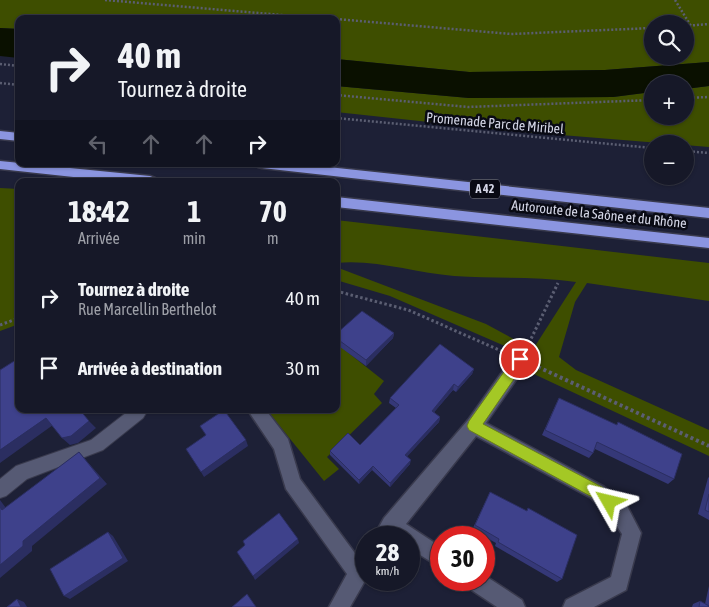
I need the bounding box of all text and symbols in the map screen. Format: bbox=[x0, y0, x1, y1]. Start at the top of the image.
map controls bbox=[644, 15, 694, 185]
button: search bbox=[644, 15, 694, 65]
icon: right bbox=[35, 35, 100, 100]
text: 40 m bbox=[118, 35, 181, 75]
button: + bbox=[644, 75, 694, 125]
text: Tournez à droite bbox=[118, 76, 247, 102]
street label: Promenade Parc de Miribel bbox=[426, 109, 565, 137]
icon: left bbox=[84, 130, 112, 158]
icon: ahead bbox=[137, 130, 165, 158]
icon: ahead bbox=[190, 130, 218, 158]
icon: right bbox=[243, 130, 271, 158]
button: − bbox=[644, 135, 694, 185]
road number: A 42 bbox=[470, 180, 500, 198]
text: 18:42 bbox=[68, 194, 130, 228]
text: 1 bbox=[187, 194, 201, 228]
text: 70 bbox=[259, 194, 287, 228]
street label: Autoroute de la Saône et du Rhône bbox=[511, 197, 687, 231]
text: Arrivée bbox=[78, 229, 120, 247]
text: min bbox=[183, 229, 206, 247]
text: m bbox=[267, 229, 279, 247]
text: Tournez à droite bbox=[78, 278, 189, 300]
icon: right bbox=[35, 284, 63, 312]
text: 40 m bbox=[286, 287, 320, 309]
text: Rue Marcellin Berthelot bbox=[78, 300, 217, 318]
pin bbox=[499, 338, 541, 380]
icon: arrive bbox=[506, 345, 534, 373]
icon: arrive bbox=[35, 354, 63, 382]
text: Arrivée à destination bbox=[78, 357, 222, 379]
text: 30 m bbox=[286, 357, 320, 379]
position arrow bbox=[582, 475, 634, 527]
speed limit sign: 30 bbox=[430, 526, 495, 591]
text: 28 bbox=[376, 538, 399, 566]
text: km/h bbox=[376, 564, 399, 578]

